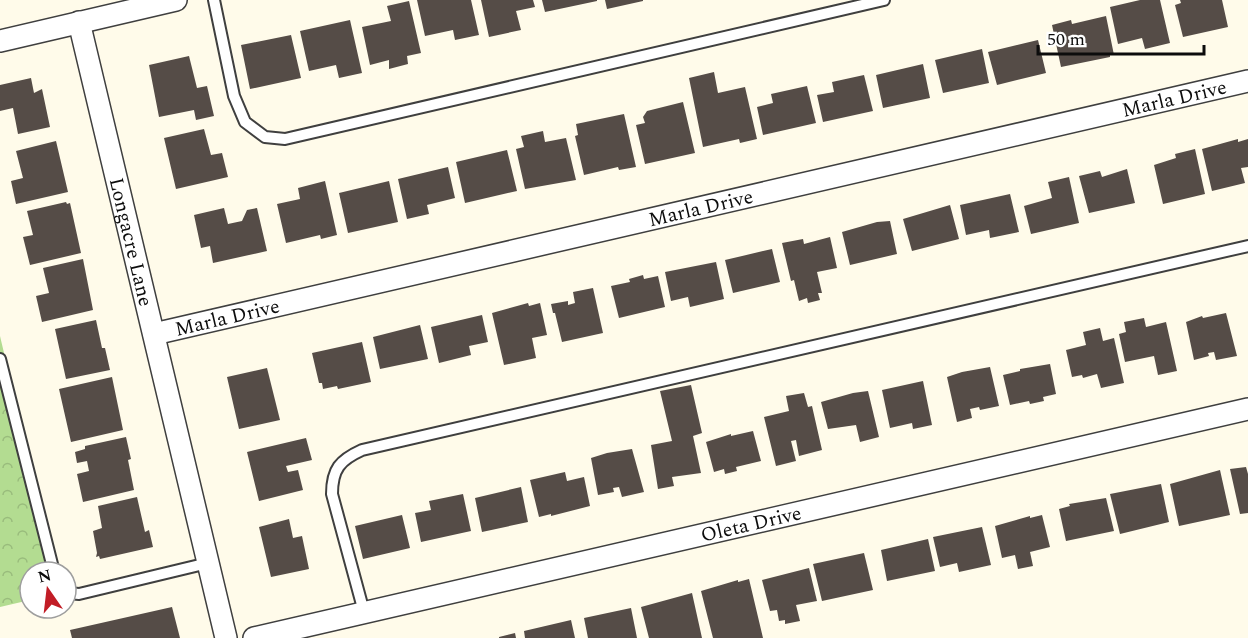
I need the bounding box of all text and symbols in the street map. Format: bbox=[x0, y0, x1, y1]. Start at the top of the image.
scale bar bbox=[1038, 18, 1204, 56]
text: 50 m bbox=[1047, 26, 1085, 53]
street label: Marla Drive bbox=[1119, 72, 1230, 126]
street label: Longacre Lane bbox=[101, 175, 160, 309]
street label: Marla Drive bbox=[645, 182, 756, 235]
street label: Marla Drive bbox=[172, 291, 283, 345]
street label: Oleta Drive bbox=[698, 498, 805, 551]
north arrow bbox=[18, 560, 78, 620]
text: N bbox=[35, 563, 54, 590]

